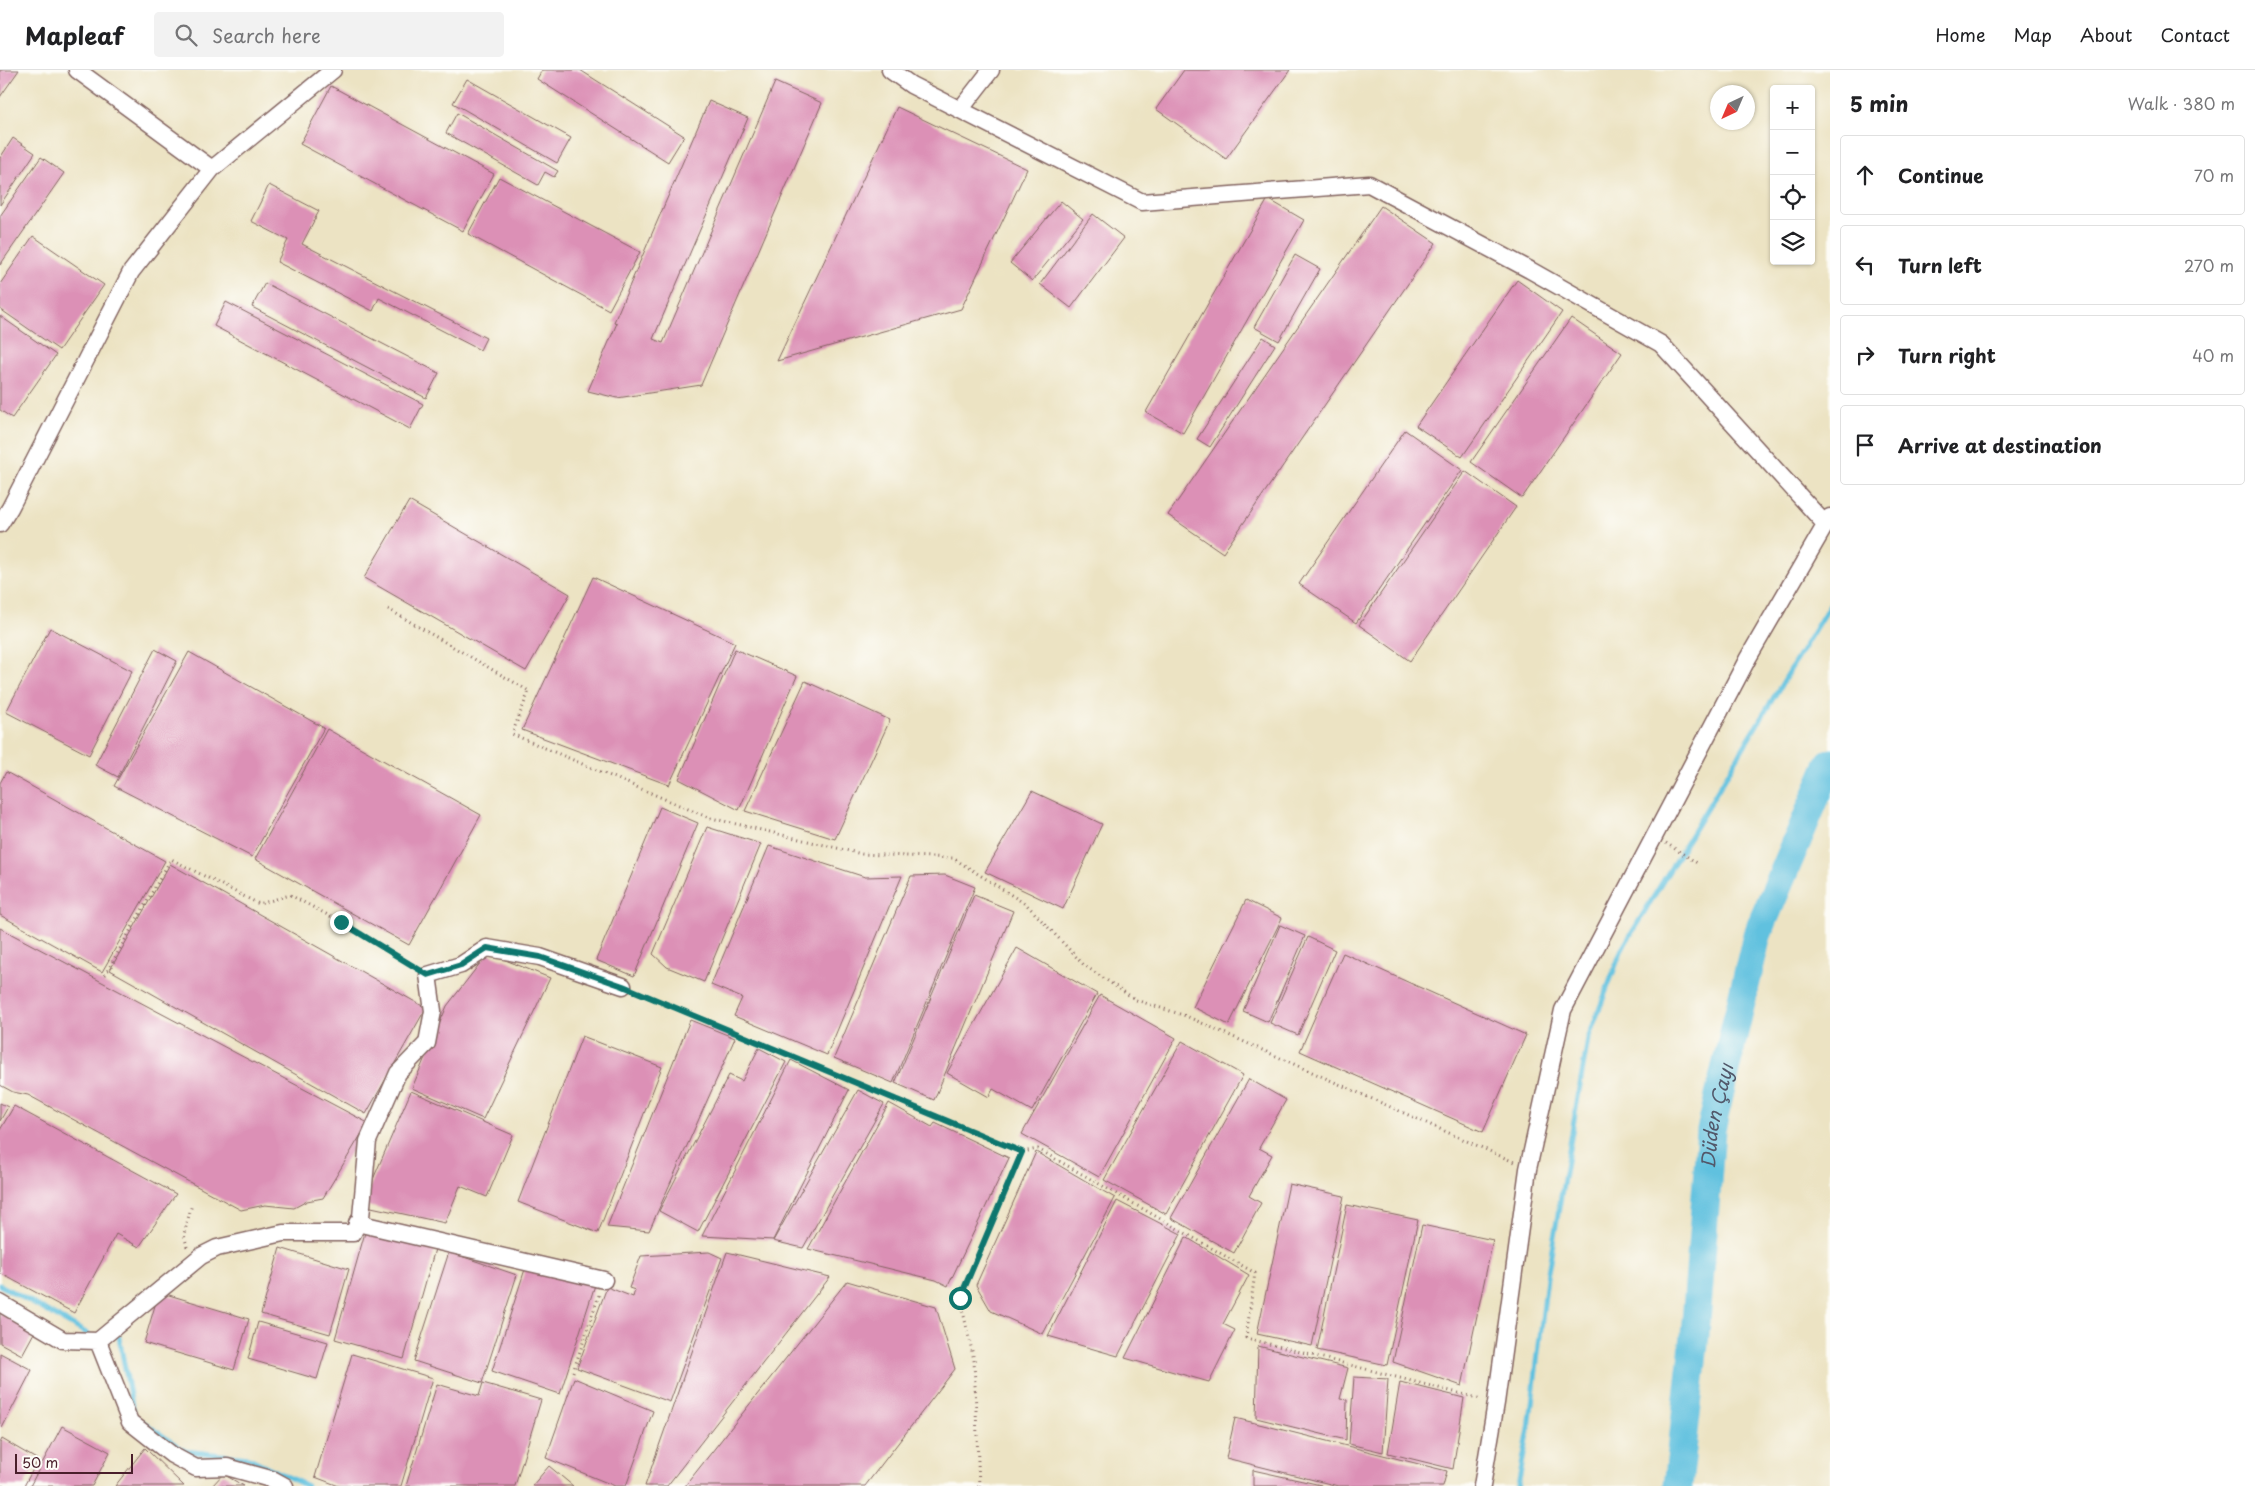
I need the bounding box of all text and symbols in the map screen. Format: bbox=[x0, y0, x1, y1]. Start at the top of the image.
search box bbox=[154, 12, 504, 57]
text: Mapleaf bbox=[25, 17, 124, 53]
icon: search bbox=[172, 21, 200, 49]
text: Search here bbox=[212, 21, 321, 49]
text: Home bbox=[1935, 21, 1985, 48]
text: Map bbox=[2013, 21, 2052, 48]
text: About bbox=[2080, 21, 2132, 48]
text: Contact bbox=[2160, 21, 2230, 48]
north arrow bbox=[1710, 85, 1755, 130]
map controls bbox=[1770, 85, 1815, 265]
button: + bbox=[1770, 85, 1815, 130]
text: 5 min bbox=[1850, 87, 1908, 119]
text: Walk · 380 m bbox=[2128, 91, 2235, 115]
button: − bbox=[1770, 130, 1815, 175]
icon: ahead bbox=[1851, 161, 1879, 189]
text: Continue bbox=[1898, 161, 1984, 189]
text: 70 m bbox=[2194, 163, 2234, 187]
button: locate bbox=[1770, 175, 1815, 220]
button: layers bbox=[1770, 220, 1815, 265]
icon: left bbox=[1851, 251, 1879, 279]
text: Turn left bbox=[1898, 251, 1982, 279]
text: 270 m bbox=[2184, 253, 2234, 277]
icon: right bbox=[1851, 341, 1879, 369]
text: Turn right bbox=[1898, 341, 1996, 369]
text: 40 m bbox=[2192, 343, 2234, 367]
icon: arrive bbox=[1851, 431, 1879, 459]
text: Arrive at destination bbox=[1898, 431, 2102, 459]
route end bbox=[330, 911, 353, 934]
water label: Düden Çayı bbox=[1693, 1059, 1740, 1170]
route start bbox=[949, 1287, 972, 1310]
scale bar bbox=[15, 1451, 132, 1474]
text: 50 m bbox=[22, 1452, 58, 1473]

